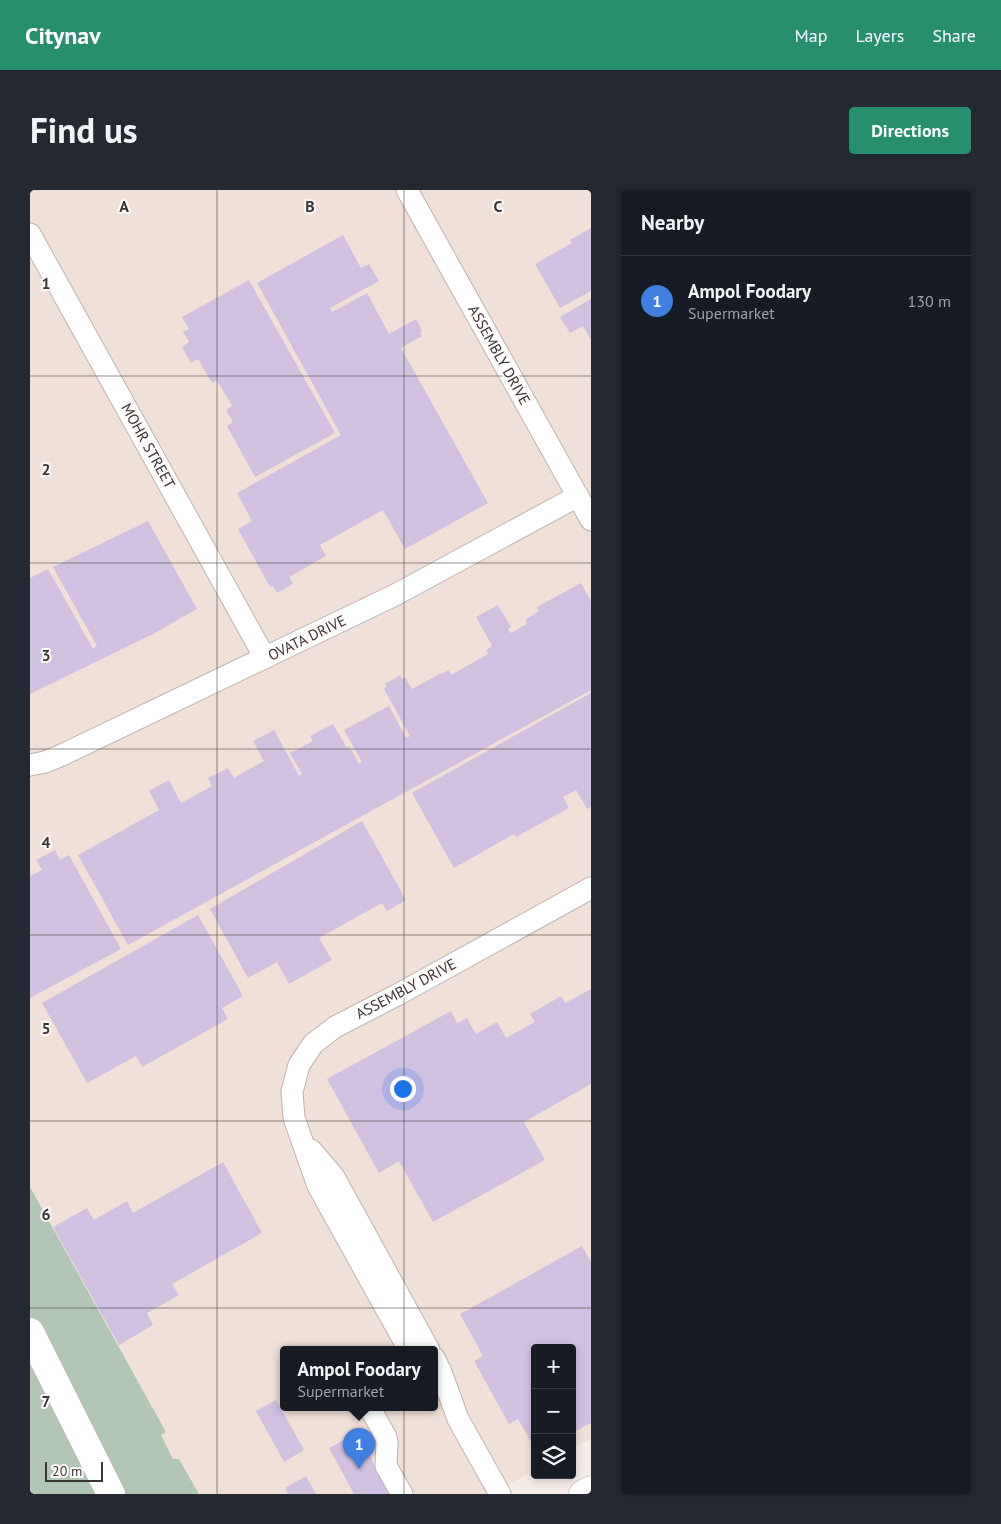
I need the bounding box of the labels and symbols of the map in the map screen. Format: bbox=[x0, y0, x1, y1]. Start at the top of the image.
text: A bbox=[119, 196, 129, 216]
text: B bbox=[305, 196, 315, 216]
text: C bbox=[494, 196, 503, 216]
text: 1 bbox=[41, 273, 51, 293]
street label: ASSEMBLY DRIVE bbox=[464, 302, 535, 408]
street label: MOHR STREET bbox=[117, 400, 180, 492]
text: 2 bbox=[41, 459, 51, 479]
street label: OVATA DRIVE bbox=[265, 610, 349, 665]
text: 3 bbox=[41, 645, 51, 665]
text: 4 bbox=[41, 832, 51, 852]
street label: ASSEMBLY DRIVE bbox=[352, 954, 459, 1023]
text: 5 bbox=[41, 1018, 51, 1038]
your location bbox=[390, 1076, 416, 1102]
text: 6 bbox=[41, 1204, 51, 1224]
text: 7 bbox=[41, 1391, 51, 1411]
pin: 1 bbox=[343, 1428, 375, 1469]
scale bar bbox=[45, 1459, 102, 1482]

